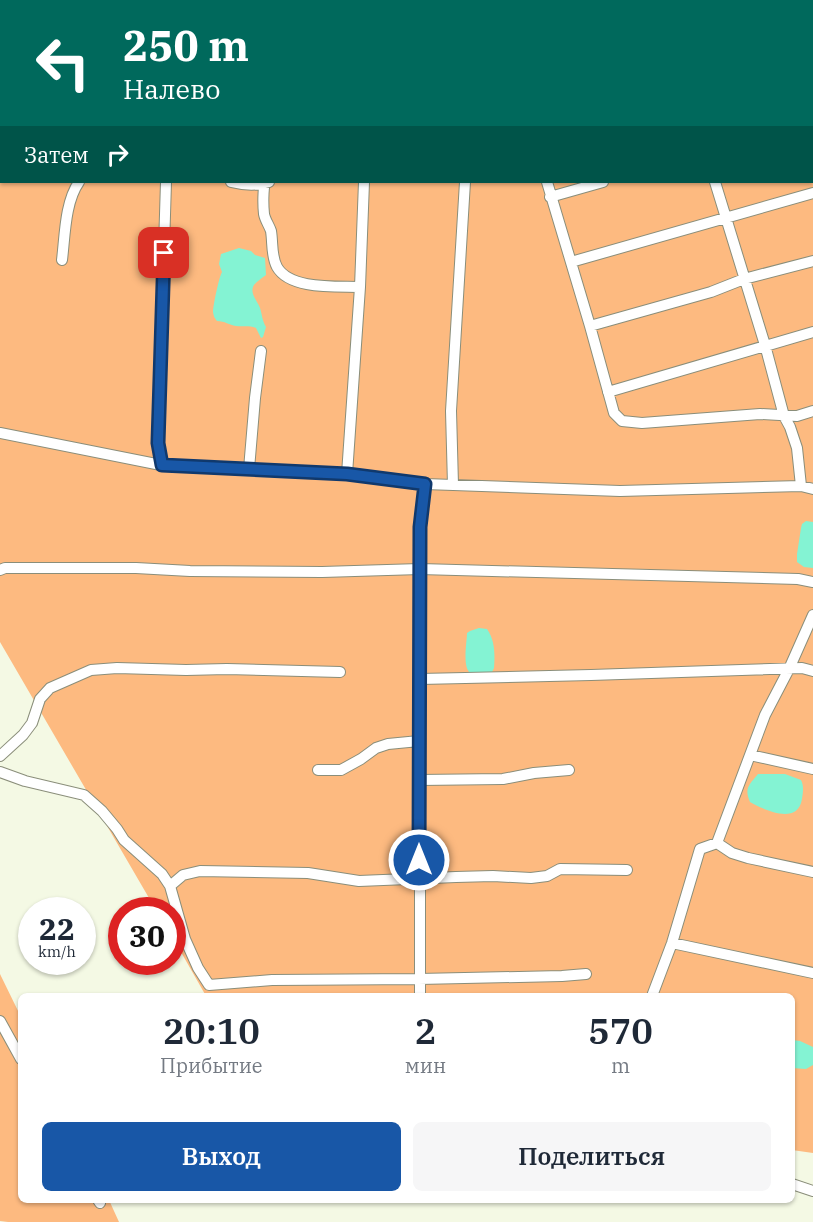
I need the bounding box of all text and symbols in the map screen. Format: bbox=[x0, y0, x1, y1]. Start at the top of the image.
text: 250 m bbox=[123, 18, 249, 73]
icon: left bbox=[24, 24, 102, 102]
text: Налево bbox=[123, 71, 220, 106]
icon: right bbox=[101, 138, 134, 171]
text: Затем bbox=[24, 140, 89, 169]
pin bbox=[138, 227, 189, 278]
icon: arrive bbox=[147, 236, 180, 269]
position arrow bbox=[387, 828, 451, 892]
speed limit sign: 30 bbox=[108, 897, 186, 975]
text: 22 bbox=[39, 909, 75, 948]
text: km/h bbox=[38, 942, 76, 961]
text: 20:10 bbox=[163, 1007, 260, 1054]
text: 2 bbox=[415, 1007, 436, 1054]
text: 570 bbox=[588, 1007, 653, 1054]
text: Прибытие bbox=[160, 1052, 263, 1079]
text: мин bbox=[405, 1052, 446, 1079]
text: m bbox=[611, 1052, 630, 1079]
button: Выход bbox=[42, 1122, 401, 1191]
button: Поделиться bbox=[413, 1122, 771, 1191]

